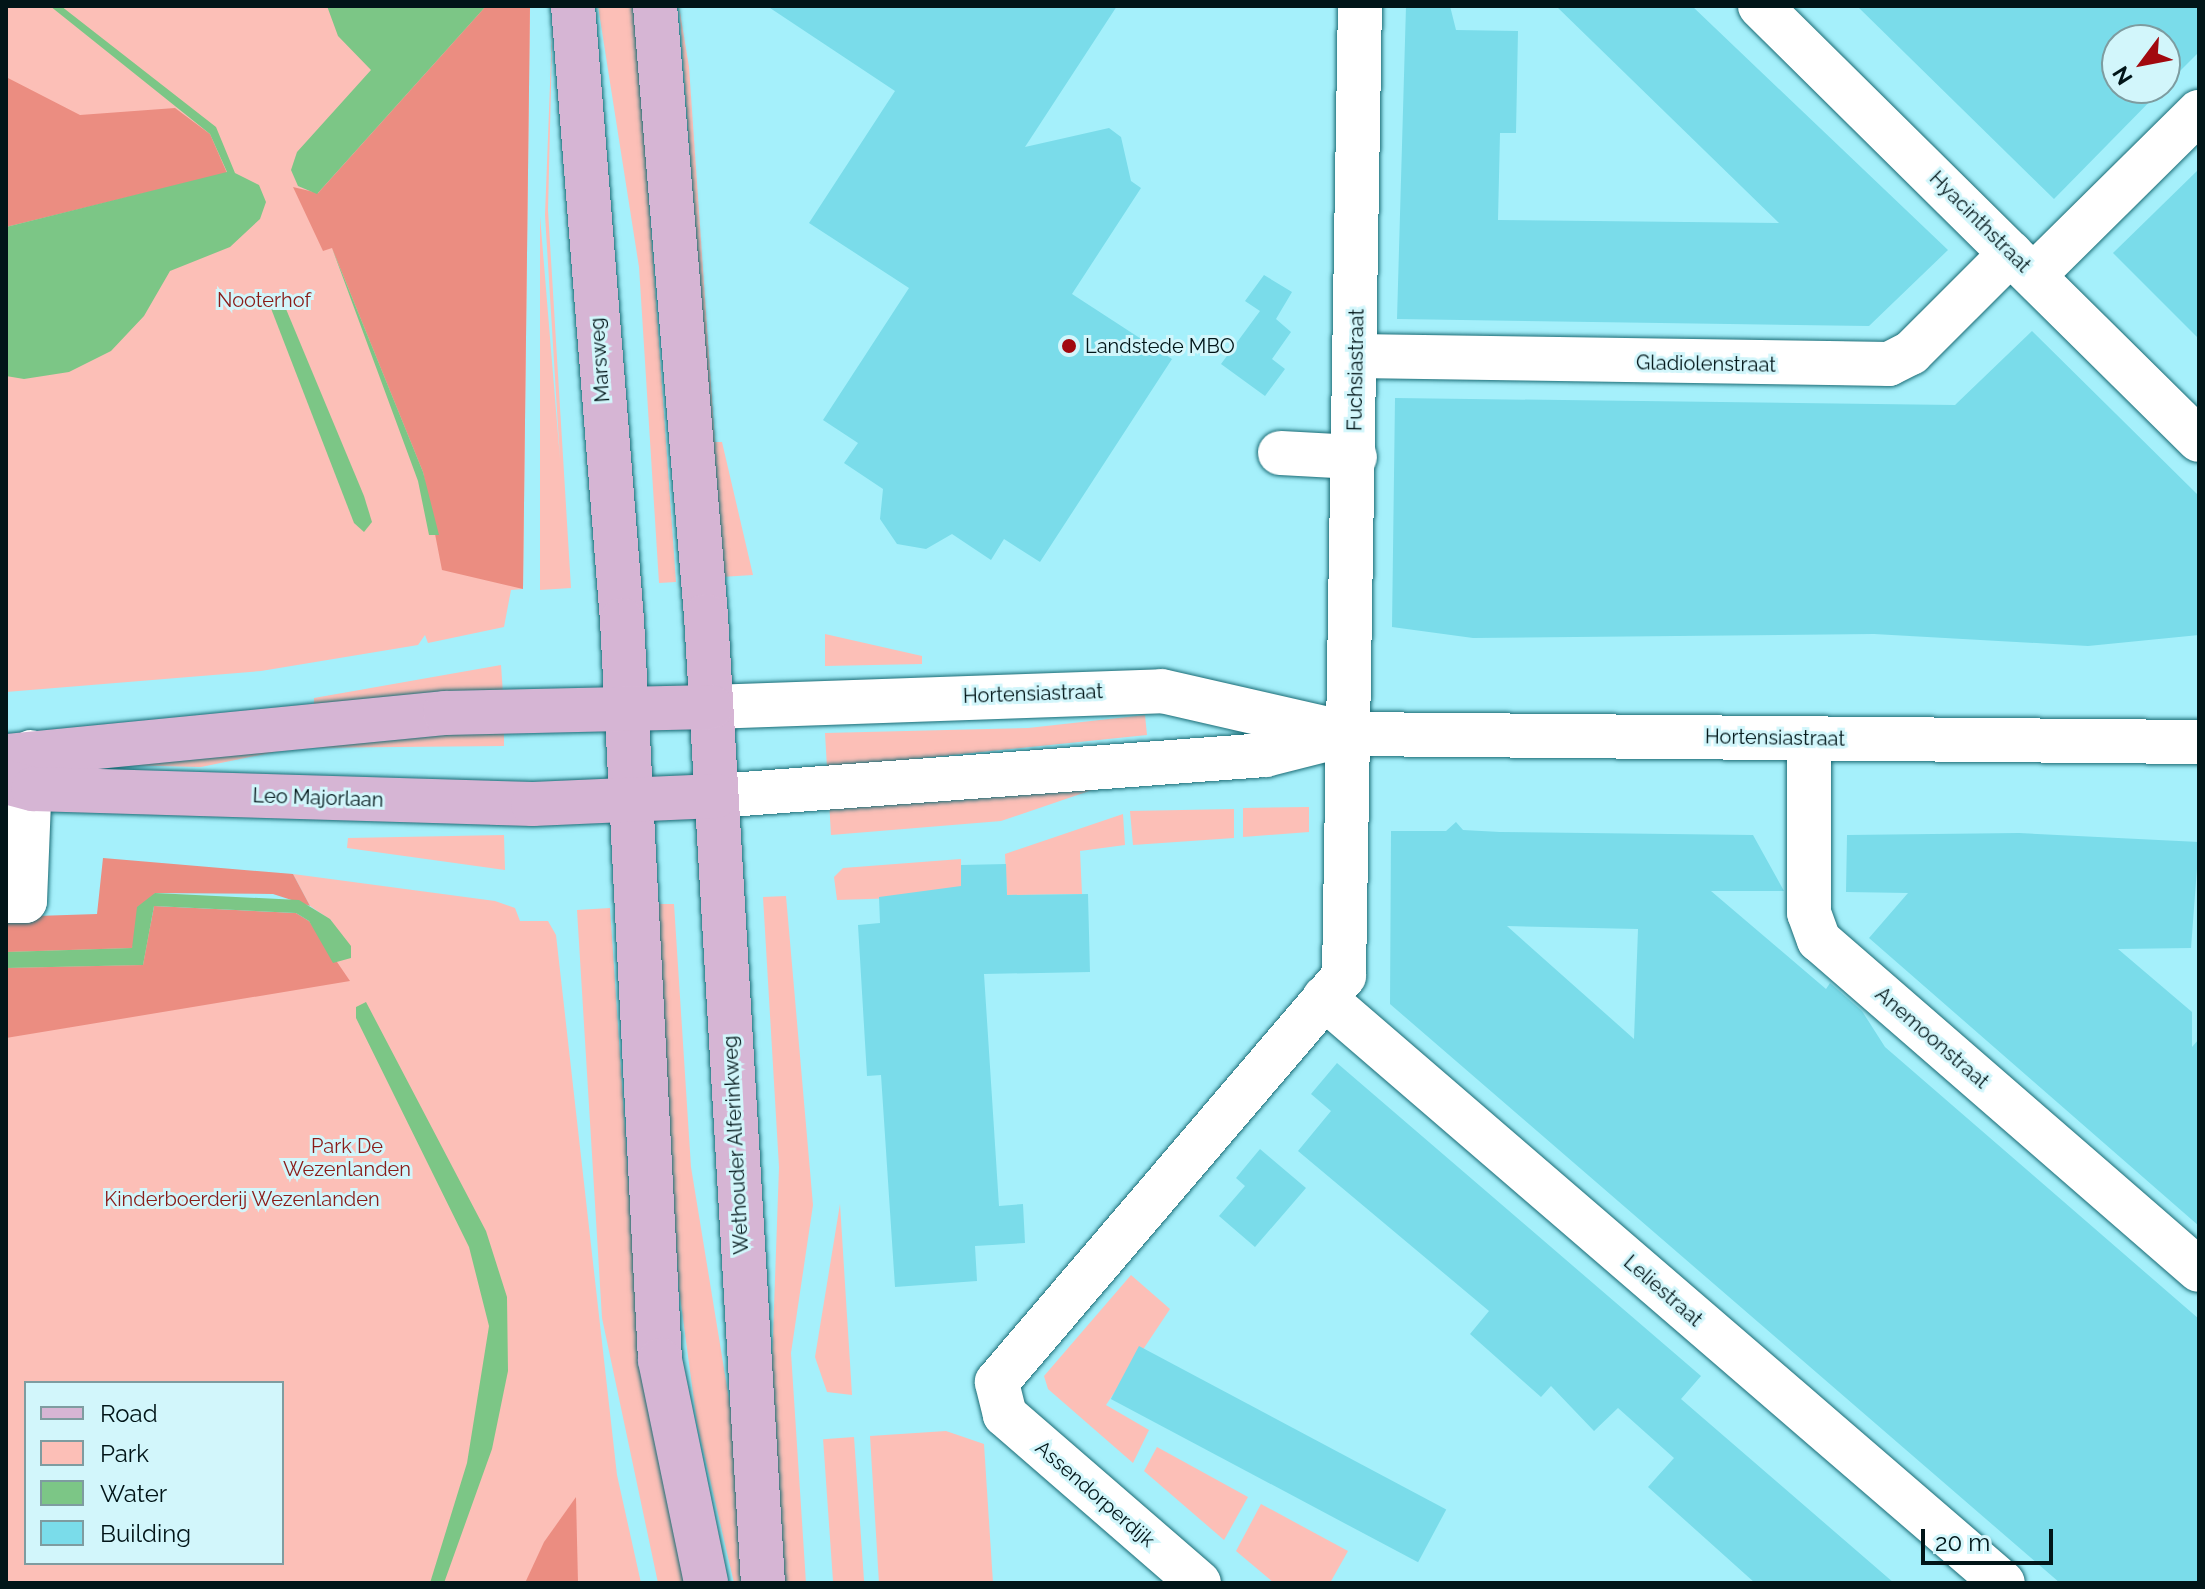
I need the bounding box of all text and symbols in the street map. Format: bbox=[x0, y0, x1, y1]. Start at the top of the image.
north arrow bbox=[2101, 24, 2181, 104]
text: N bbox=[2107, 62, 2138, 90]
street label: Hyacinthstraat bbox=[1924, 166, 2036, 278]
park label: Nooterhof bbox=[217, 288, 311, 312]
street label: Fuchsiastraat bbox=[1343, 309, 1369, 431]
street label: Marsweg bbox=[585, 317, 615, 403]
place label: Landstede MBO bbox=[1085, 334, 1235, 358]
marker: Landstede MBO bbox=[1060, 337, 1078, 355]
street label: Gladiolenstraat bbox=[1636, 351, 1776, 377]
street label: Hortensiastraat bbox=[963, 680, 1103, 708]
street label: Hortensiastraat bbox=[1705, 725, 1845, 751]
street label: Leo Majorlaan bbox=[252, 784, 384, 812]
street label: Anemoonstraat bbox=[1870, 982, 1994, 1094]
street label: Wethouder Alferinkweg bbox=[718, 1034, 754, 1256]
park label: Park De Wezenlanden bbox=[283, 1134, 411, 1181]
park label: Kinderboerderij Wezenlanden bbox=[104, 1187, 380, 1211]
street label: Leliestraat bbox=[1619, 1250, 1707, 1332]
legend bbox=[24, 1381, 284, 1565]
text: Road bbox=[100, 1399, 158, 1428]
street label: Assendorperdijk bbox=[1030, 1436, 1160, 1552]
text: Park bbox=[100, 1439, 149, 1468]
text: Water bbox=[100, 1479, 167, 1508]
scale bar bbox=[1925, 1513, 2057, 1563]
text: Building bbox=[100, 1519, 191, 1548]
text: 20 m bbox=[1935, 1528, 1990, 1557]

